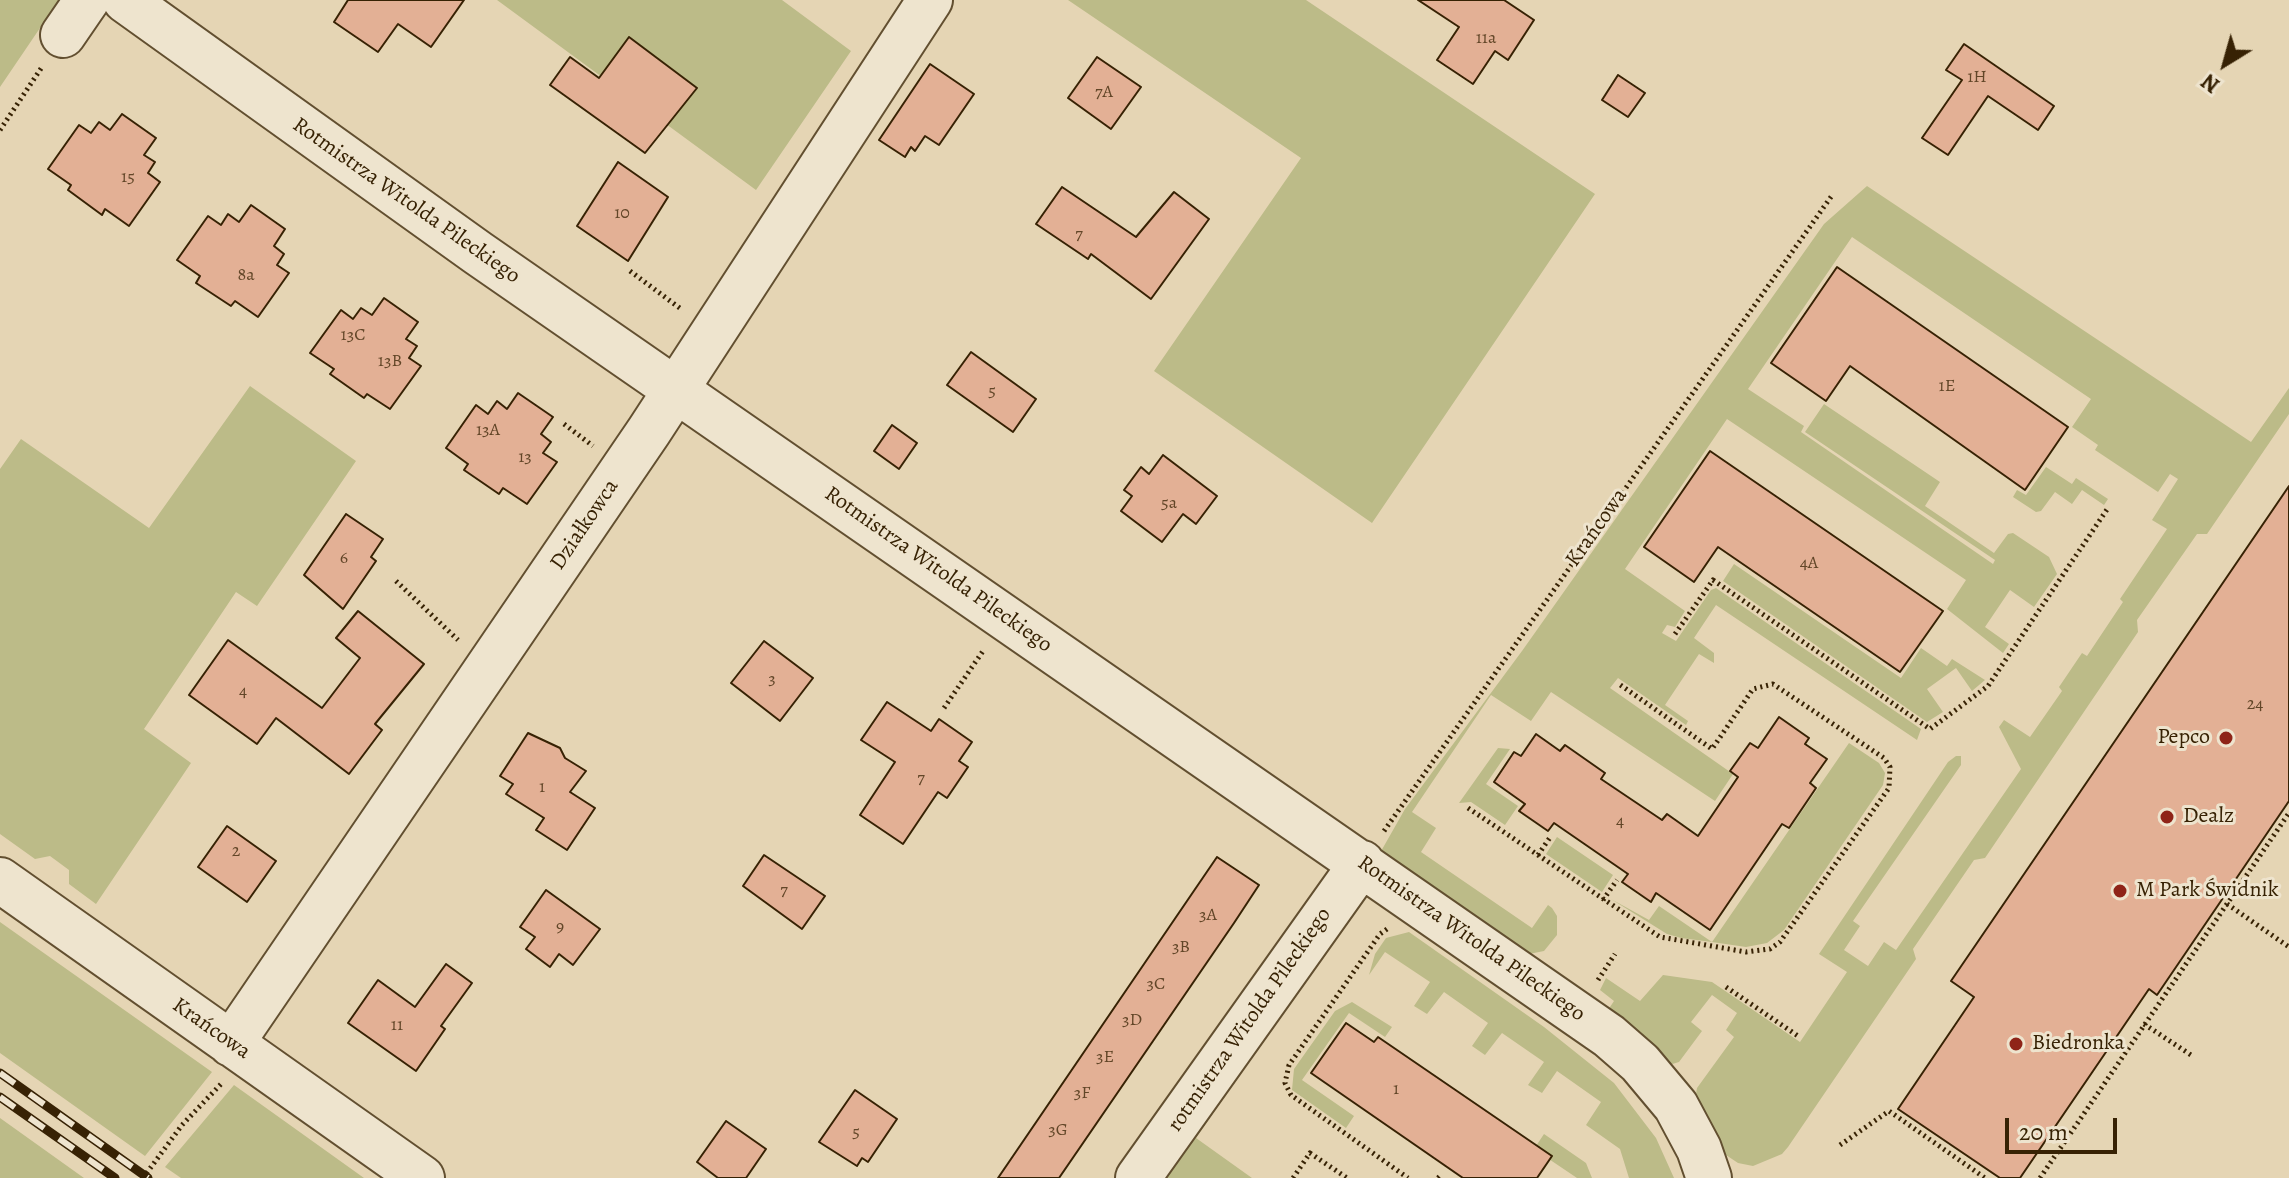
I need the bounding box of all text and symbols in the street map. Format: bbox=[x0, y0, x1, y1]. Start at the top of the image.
north arrow bbox=[2185, 24, 2265, 104]
house number: 11a bbox=[1476, 28, 1496, 50]
text: N bbox=[2195, 66, 2226, 100]
house number: 1H bbox=[1967, 67, 1987, 89]
house number: 7A bbox=[1095, 82, 1113, 104]
street label: Rotmistrza Witolda Pileckiego bbox=[287, 112, 525, 290]
house number: 15 bbox=[121, 167, 135, 189]
house number: 10 bbox=[614, 203, 630, 225]
house number: 7 bbox=[1075, 224, 1083, 246]
house number: 8a bbox=[237, 265, 255, 287]
house number: 13C bbox=[341, 325, 365, 347]
house number: 13B bbox=[378, 351, 402, 373]
house number: 1E bbox=[1939, 376, 1955, 398]
house number: 5 bbox=[988, 381, 996, 403]
house number: 13A bbox=[476, 420, 500, 442]
house number: 13 bbox=[518, 447, 532, 469]
street label: Działkowca bbox=[545, 475, 625, 575]
street label: Rotmistrza Witolda Pileckiego bbox=[819, 481, 1057, 659]
street label: Krańcowa bbox=[1560, 484, 1634, 572]
house number: 5a bbox=[1161, 493, 1177, 515]
house number: 6 bbox=[340, 548, 348, 570]
house number: 4A bbox=[1800, 553, 1818, 575]
house number: 3 bbox=[768, 669, 776, 691]
house number: 4 bbox=[239, 681, 247, 703]
house number: 24 bbox=[2247, 694, 2263, 716]
place label: Pepco bbox=[2157, 725, 2210, 751]
marker: Pepco bbox=[2217, 729, 2235, 747]
house number: 7 bbox=[917, 768, 925, 790]
house number: 1 bbox=[539, 777, 545, 799]
place label: Dealz bbox=[2183, 804, 2234, 830]
marker: Dealz bbox=[2158, 808, 2176, 826]
house number: 4 bbox=[1616, 811, 1624, 833]
house number: 2 bbox=[232, 841, 240, 863]
street label: Rotmistrza Witolda Pileckiego bbox=[1352, 850, 1590, 1028]
place label: M Park Świdnik bbox=[2136, 878, 2279, 904]
house number: 7 bbox=[780, 880, 788, 902]
marker: M Park Świdnik bbox=[2111, 882, 2129, 900]
street label: rotmistrza Witolda Pileckiego bbox=[1162, 903, 1338, 1137]
house number: 3A bbox=[1199, 905, 1217, 927]
house number: 9 bbox=[556, 917, 564, 939]
house number: 3B bbox=[1172, 937, 1190, 959]
house number: 3C bbox=[1147, 974, 1165, 996]
street label: Krańcowa bbox=[167, 992, 255, 1066]
house number: 3D bbox=[1122, 1010, 1142, 1032]
house number: 11 bbox=[391, 1015, 403, 1037]
place label: Biedronka bbox=[2032, 1031, 2125, 1057]
marker: Biedronka bbox=[2007, 1035, 2025, 1053]
house number: 3E bbox=[1096, 1047, 1114, 1069]
house number: 1 bbox=[1393, 1079, 1399, 1101]
house number: 3F bbox=[1074, 1083, 1090, 1105]
scale bar bbox=[2009, 1102, 2121, 1152]
text: 20 m bbox=[2019, 1116, 2068, 1148]
house number: 3G bbox=[1048, 1120, 1068, 1142]
house number: 5 bbox=[852, 1122, 860, 1144]

